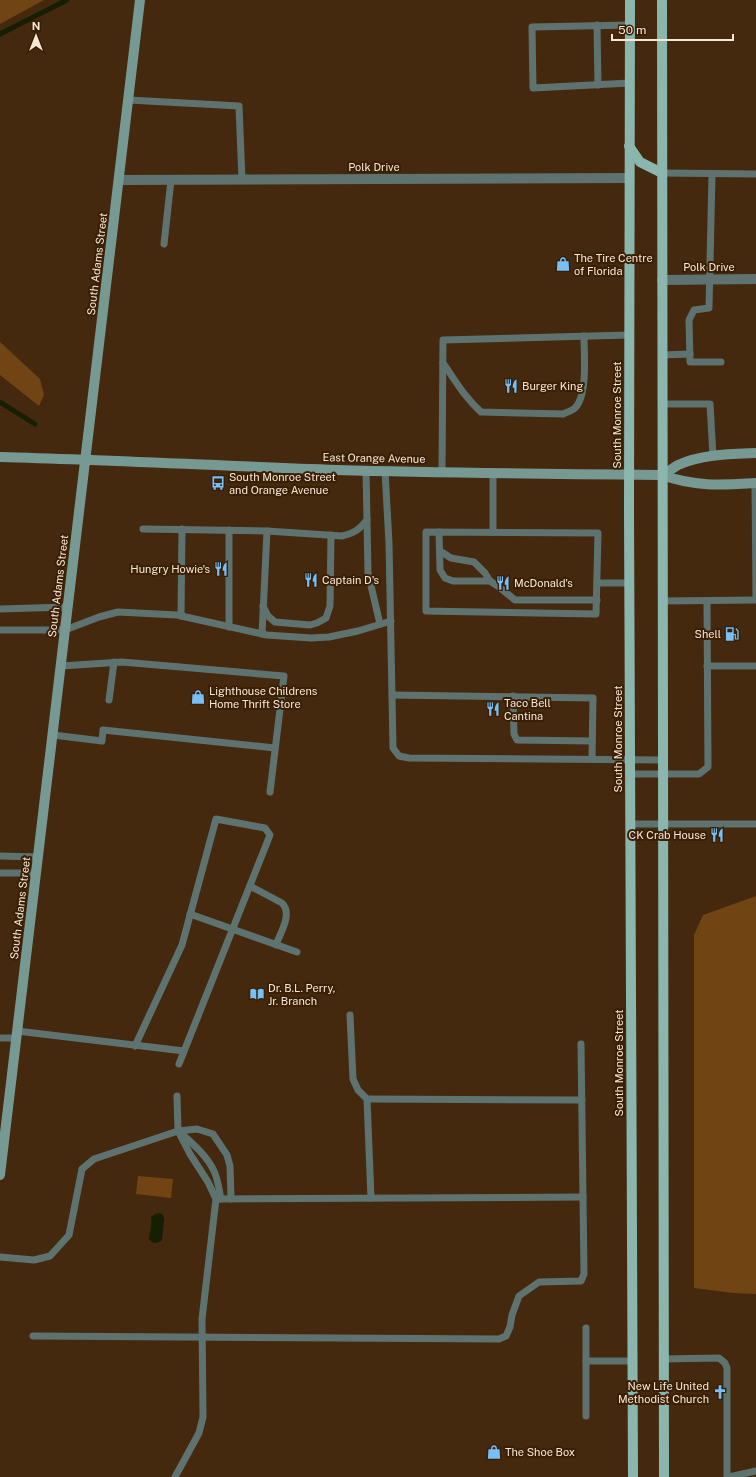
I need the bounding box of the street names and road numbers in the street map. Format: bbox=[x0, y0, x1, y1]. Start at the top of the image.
street label: Polk Drive bbox=[348, 161, 400, 173]
street label: South Adams Street bbox=[85, 212, 109, 316]
street label: Polk Drive bbox=[683, 261, 735, 273]
street label: South Monroe Street bbox=[611, 362, 623, 468]
street label: East Orange Avenue bbox=[322, 451, 426, 465]
street label: South Adams Street bbox=[46, 534, 70, 638]
street label: South Monroe Street bbox=[612, 686, 624, 792]
street label: South Adams Street bbox=[8, 856, 32, 960]
street label: South Monroe Street bbox=[613, 1010, 625, 1116]

